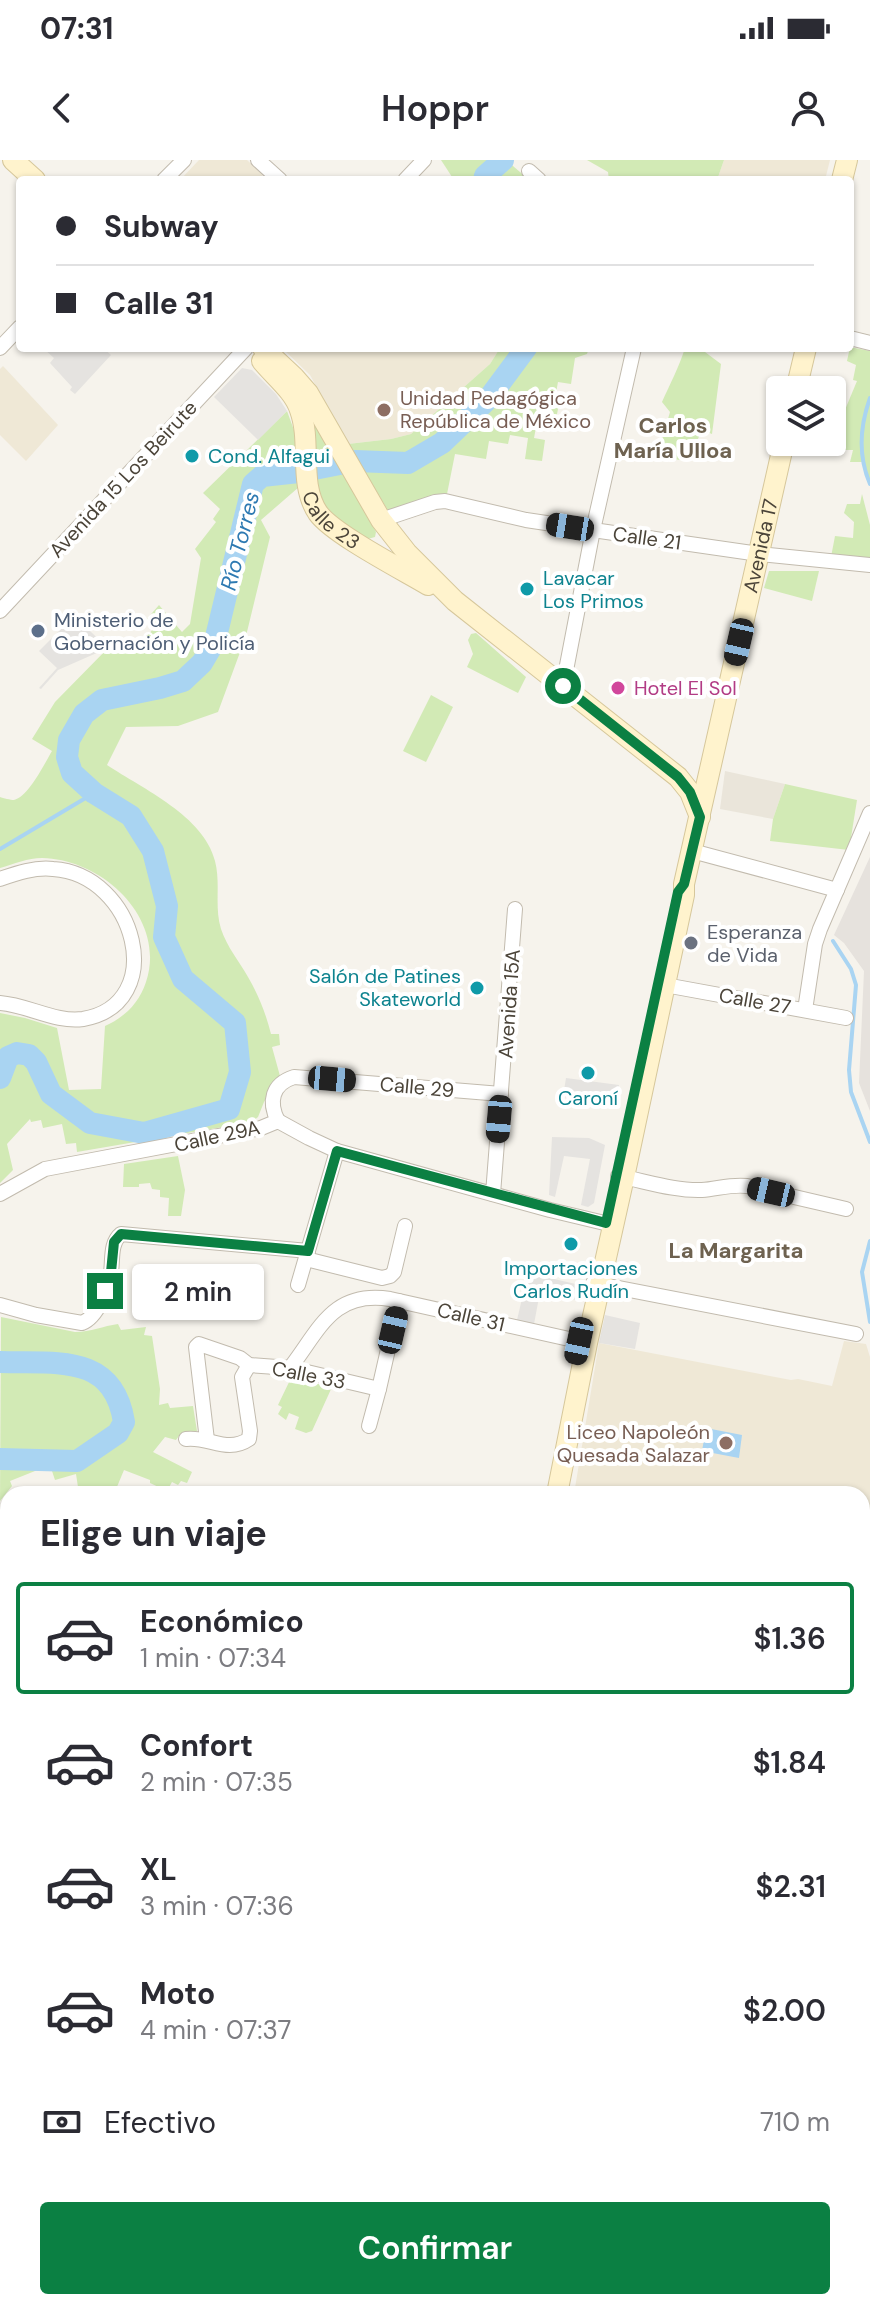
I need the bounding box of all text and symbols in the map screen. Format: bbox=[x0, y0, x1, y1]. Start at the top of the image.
text: 07:31 bbox=[40, 9, 113, 48]
text: Hoppr bbox=[381, 85, 489, 132]
icon: back bbox=[40, 86, 84, 130]
icon: person bbox=[786, 86, 830, 130]
text: Subway bbox=[104, 207, 219, 246]
text: Calle 31 bbox=[104, 284, 214, 323]
map controls bbox=[766, 376, 846, 456]
button: layers bbox=[766, 376, 846, 456]
place label: Unidad Pedagógica República de México bbox=[400, 385, 591, 434]
street label: Avenida 15 Los Beirute bbox=[43, 395, 203, 563]
marker: Unidad Pedagógica República de México bbox=[375, 401, 393, 419]
district label: Carlos María Ulloa bbox=[614, 411, 732, 465]
place label: Cond. Alfagui bbox=[208, 443, 330, 469]
marker: Cond. Alfagui bbox=[183, 447, 201, 465]
street label: Calle 23 bbox=[296, 488, 365, 555]
water label: Río Torres bbox=[214, 489, 266, 593]
street label: Avenida 17 bbox=[737, 496, 784, 595]
car bbox=[544, 511, 596, 543]
street label: Calle 21 bbox=[611, 520, 683, 556]
place label: Lavacar Los Primos bbox=[543, 565, 644, 614]
marker: Lavacar Los Primos bbox=[518, 580, 536, 598]
place label: Ministerio de Gobernación y Policía bbox=[54, 607, 255, 656]
car bbox=[722, 616, 756, 668]
marker: Ministerio de Gobernación y Policía bbox=[29, 622, 47, 640]
route start bbox=[545, 668, 581, 704]
place label: Hotel El Sol bbox=[634, 675, 737, 701]
marker: Hotel El Sol bbox=[609, 679, 627, 697]
place label: Esperanza de Vida bbox=[707, 919, 802, 968]
marker: Esperanza de Vida bbox=[682, 934, 700, 952]
street label: Avenida 15A bbox=[492, 948, 526, 1060]
place label: Salón de Patines Skateworld bbox=[309, 963, 461, 1012]
marker: Salón de Patines Skateworld bbox=[468, 979, 486, 997]
street label: Calle 27 bbox=[717, 982, 793, 1020]
marker: Caroní bbox=[579, 1064, 597, 1082]
car bbox=[307, 1065, 357, 1093]
street label: Calle 29 bbox=[379, 1071, 455, 1103]
place label: Caroní bbox=[558, 1085, 619, 1111]
car bbox=[485, 1094, 513, 1144]
street label: Calle 29A bbox=[172, 1114, 262, 1158]
car bbox=[745, 1175, 797, 1209]
marker: Importaciones Carlos Rudín bbox=[562, 1235, 580, 1253]
district label: La Margarita bbox=[669, 1236, 803, 1265]
place label: Importaciones Carlos Rudín bbox=[504, 1255, 638, 1304]
callout: 2 min bbox=[133, 1263, 265, 1319]
route end bbox=[87, 1273, 123, 1309]
text: 2 min bbox=[164, 1275, 232, 1309]
street label: Calle 31 bbox=[435, 1297, 507, 1337]
car bbox=[376, 1304, 410, 1356]
car bbox=[562, 1315, 596, 1367]
street label: Calle 33 bbox=[270, 1355, 348, 1395]
place label: Liceo Napoleón Quesada Salazar bbox=[557, 1419, 710, 1468]
marker: Liceo Napoleón Quesada Salazar bbox=[717, 1434, 735, 1452]
text: Elige un viaje bbox=[40, 1510, 267, 1557]
icon: car bbox=[44, 1602, 116, 1674]
text: Económico bbox=[140, 1602, 304, 1641]
text: $1.36 bbox=[754, 1619, 826, 1658]
text: 1 min · 07:34 bbox=[140, 1641, 286, 1675]
icon: car bbox=[44, 1726, 116, 1798]
text: Confort bbox=[140, 1726, 253, 1765]
text: $1.84 bbox=[753, 1743, 826, 1782]
text: 2 min · 07:35 bbox=[140, 1765, 293, 1799]
icon: car bbox=[44, 1850, 116, 1922]
text: XL bbox=[140, 1850, 177, 1889]
text: $2.31 bbox=[756, 1867, 826, 1906]
text: 3 min · 07:36 bbox=[140, 1889, 294, 1923]
icon: car bbox=[44, 1974, 116, 2046]
text: Moto bbox=[140, 1974, 215, 2013]
text: $2.00 bbox=[743, 1991, 826, 2030]
text: 4 min · 07:37 bbox=[140, 2013, 291, 2047]
icon: cash bbox=[40, 2100, 84, 2144]
text: Efectivo bbox=[104, 2103, 216, 2142]
text: 710 m bbox=[760, 2105, 830, 2139]
button: Confirmar bbox=[40, 2202, 830, 2294]

